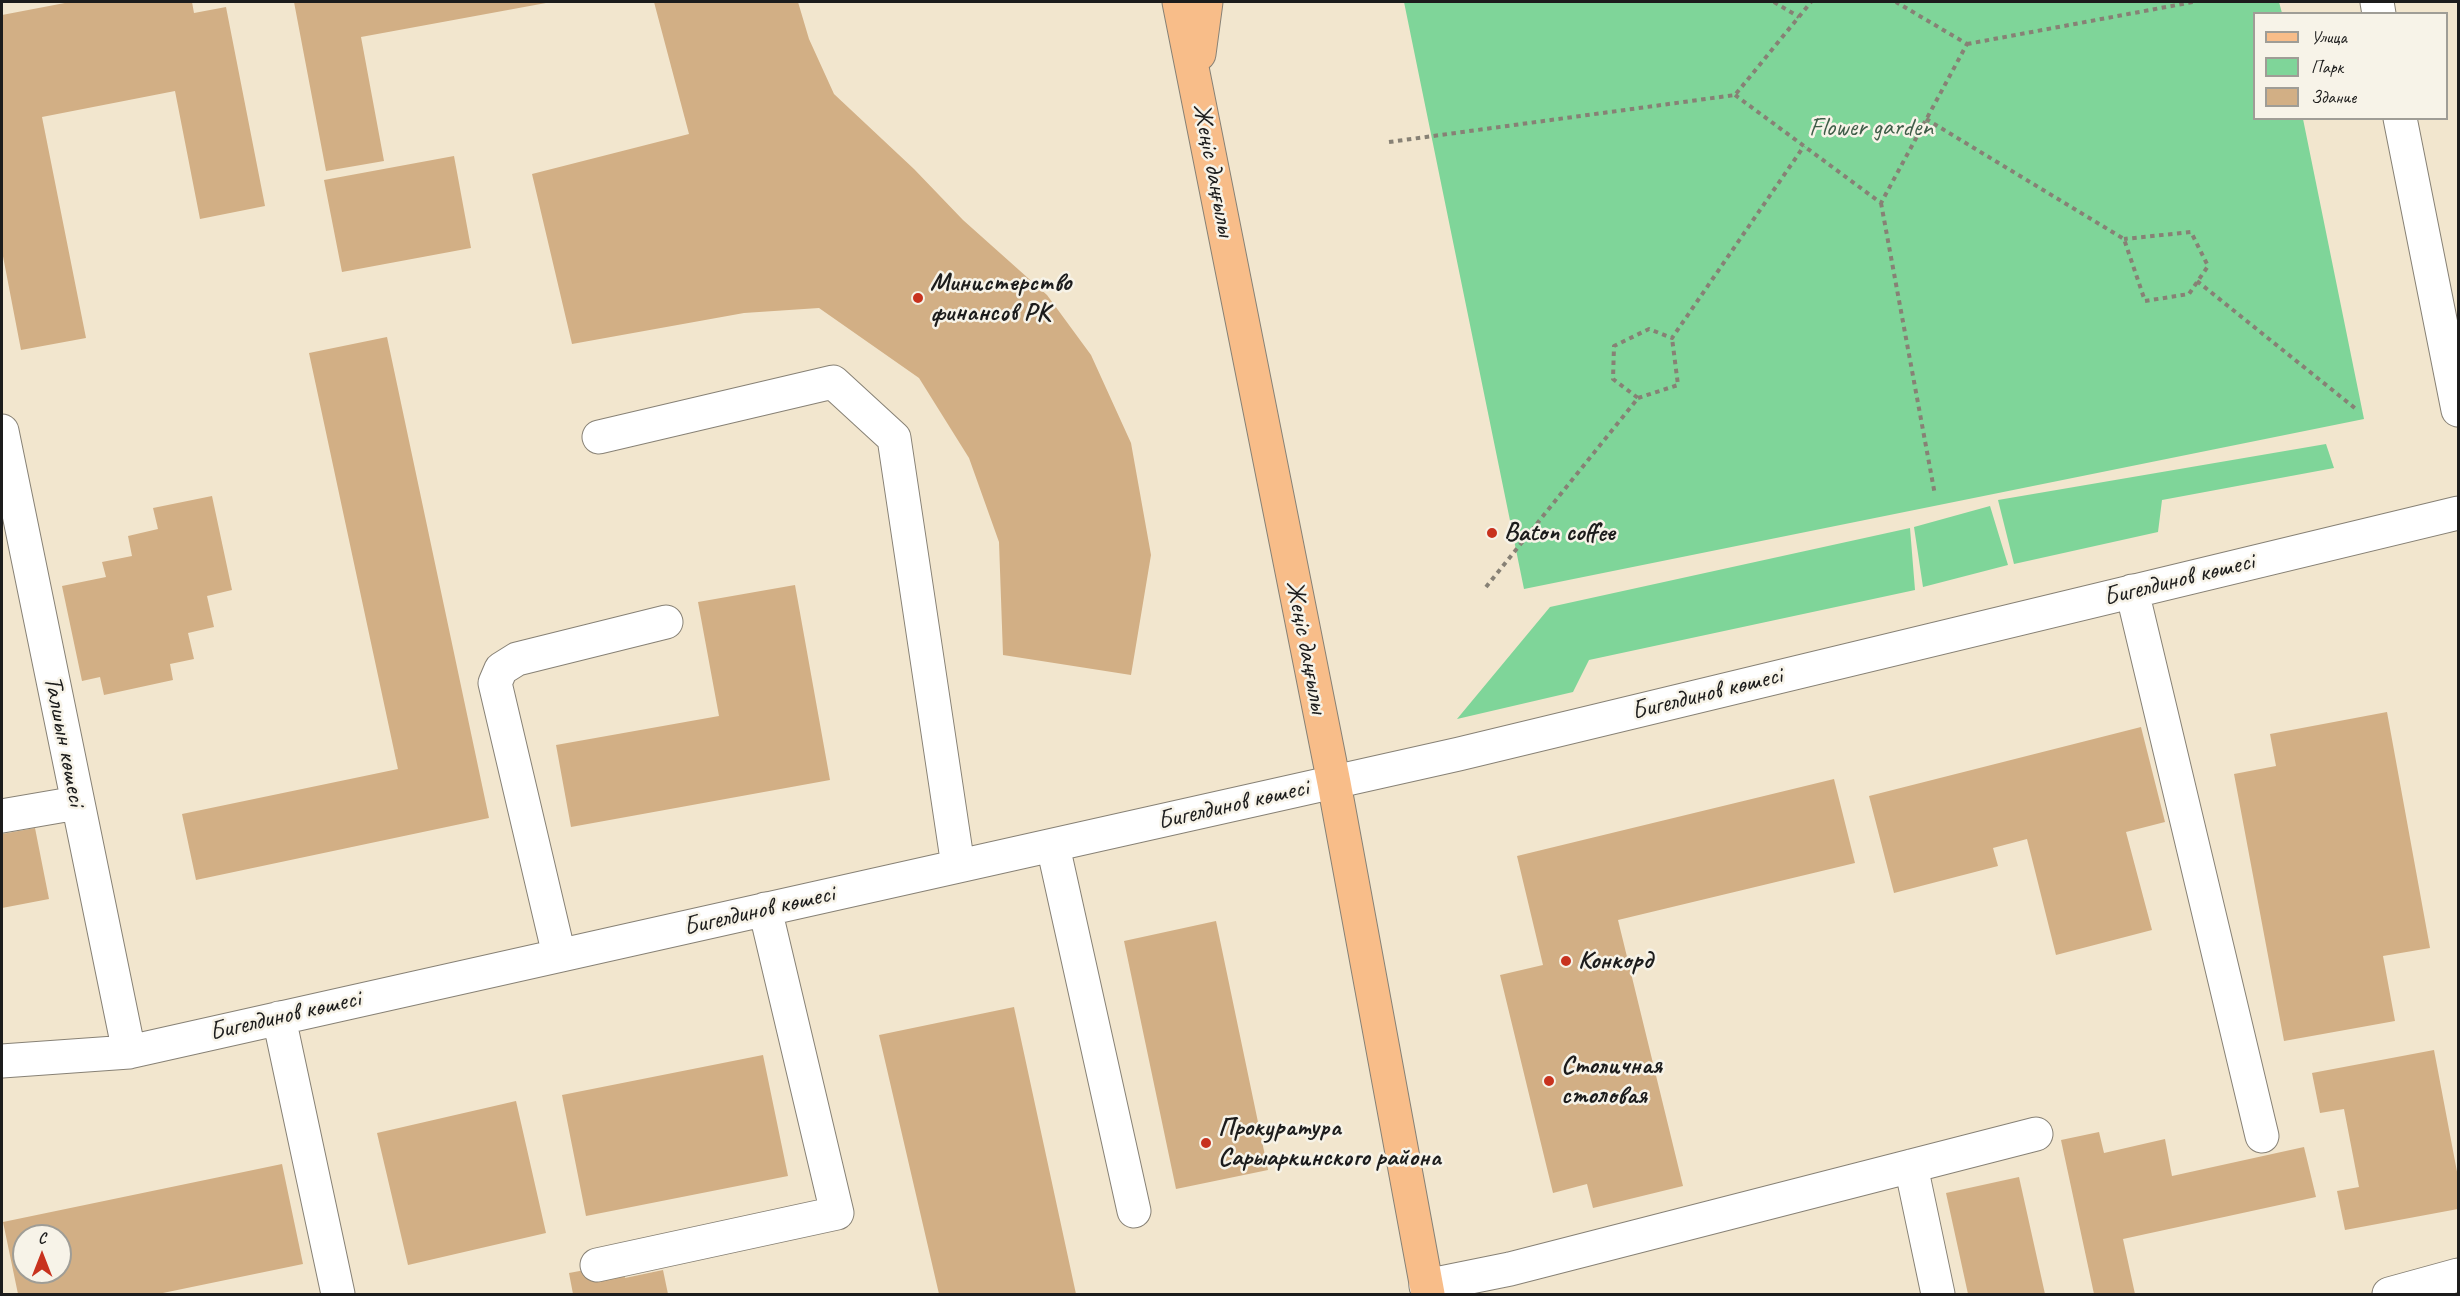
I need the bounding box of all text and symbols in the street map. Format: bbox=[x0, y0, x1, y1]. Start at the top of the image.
legend bbox=[2253, 12, 2448, 120]
text: Улица bbox=[2311, 26, 2347, 48]
text: Парк bbox=[2311, 56, 2343, 78]
text: Здание bbox=[2311, 86, 2356, 108]
street label: Жеңіс даңғылы bbox=[1185, 101, 1241, 239]
park label: Flower garden bbox=[1809, 112, 1933, 144]
place label: Министерство финансов РК bbox=[930, 267, 1071, 328]
marker: Министерство финансов РК bbox=[911, 291, 925, 305]
place label: Baton coffee bbox=[1504, 517, 1615, 549]
marker: Baton coffee bbox=[1485, 526, 1499, 540]
street label: Бигелдинов көшесі bbox=[2100, 546, 2258, 614]
street label: Жеңіс даңғылы bbox=[1278, 578, 1334, 716]
street label: Бигелдинов көшесі bbox=[1628, 660, 1786, 728]
street label: Талшын көшесі bbox=[36, 673, 92, 809]
street label: Бигелдинов көшесі bbox=[1154, 772, 1312, 838]
street label: Бигелдинов көшесі bbox=[680, 878, 838, 944]
place label: Конкорд bbox=[1578, 945, 1652, 977]
marker: Конкорд bbox=[1559, 954, 1573, 968]
street label: Бигелдинов көшесі bbox=[206, 983, 364, 1049]
place label: Столичная столовая bbox=[1561, 1050, 1662, 1112]
marker: Столичная столовая bbox=[1542, 1074, 1556, 1088]
place label: Прокуратура Сарыаркинского района bbox=[1218, 1112, 1441, 1174]
marker: Прокуратура Сарыаркинского района bbox=[1199, 1136, 1213, 1150]
north arrow bbox=[12, 1224, 72, 1284]
text: С bbox=[38, 1228, 46, 1248]

